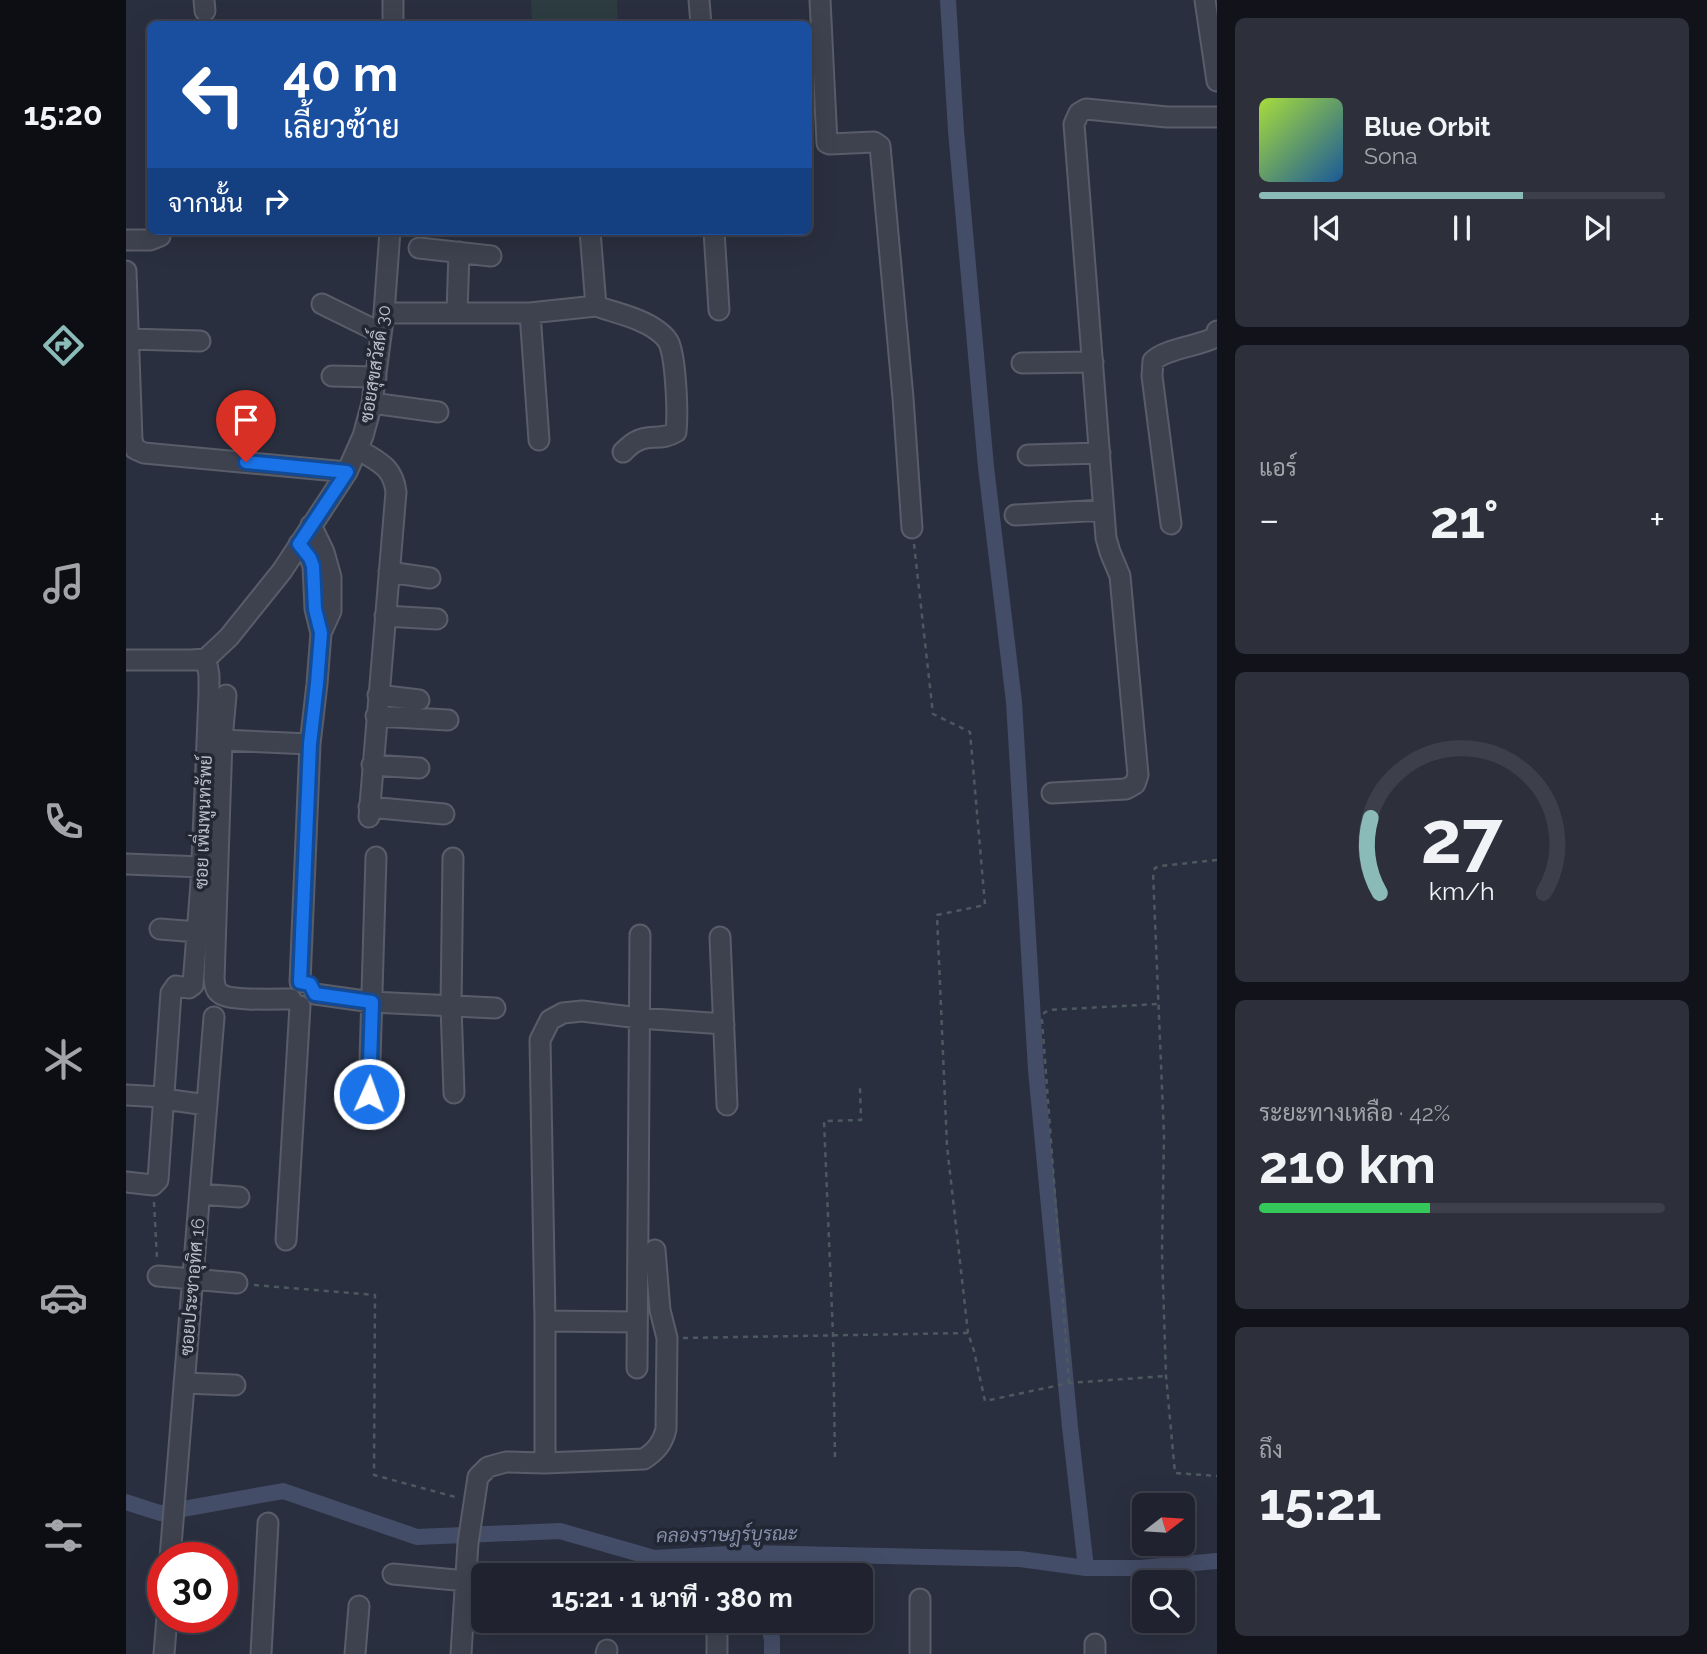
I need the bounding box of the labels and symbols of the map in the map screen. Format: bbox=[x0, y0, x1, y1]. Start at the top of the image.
street label: ซอยสุขสวัสดิ์ 30 bbox=[350, 303, 397, 425]
pin bbox=[216, 390, 276, 462]
street label: ซอย เพิ่มพูนทรัพย์ bbox=[186, 754, 219, 890]
position arrow bbox=[332, 1057, 406, 1131]
street label: ซอยประชาอุทิศ 16 bbox=[176, 1217, 210, 1357]
north arrow bbox=[1132, 1493, 1195, 1556]
water label: คลองราษฎร์บูรณะ bbox=[656, 1521, 799, 1549]
speed limit sign: 30 bbox=[147, 1542, 238, 1633]

